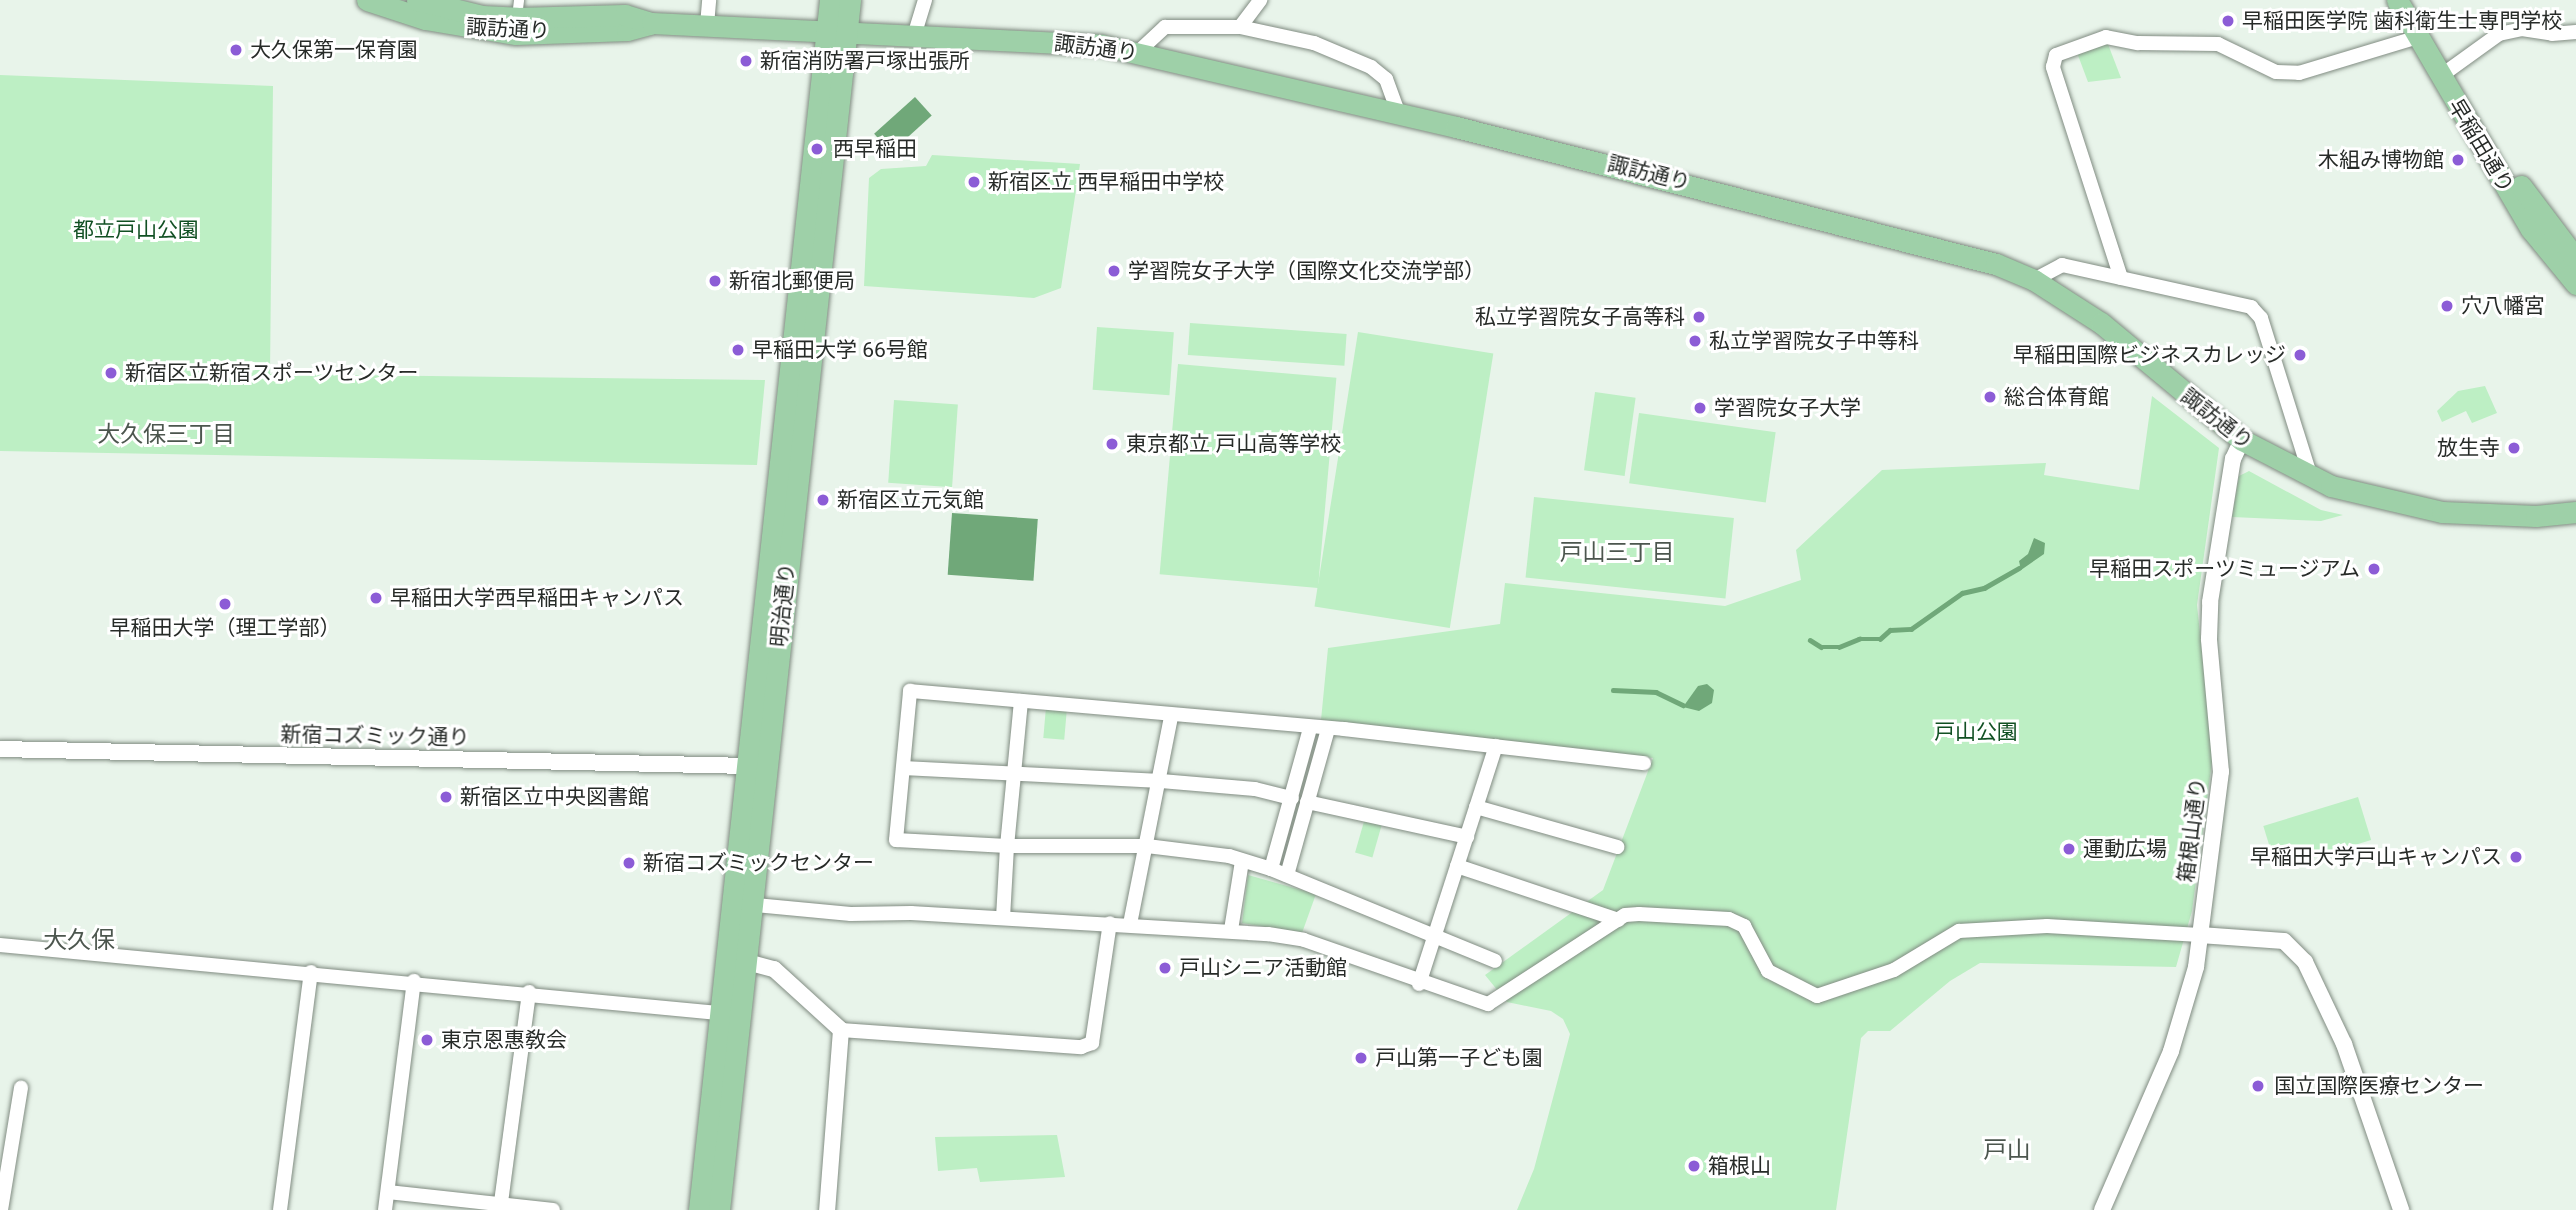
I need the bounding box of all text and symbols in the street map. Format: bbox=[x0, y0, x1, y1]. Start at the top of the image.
place label: 早稲田医学院 歯科衛生士専門学校 bbox=[2242, 8, 2562, 34]
marker: 早稲田医学院 歯科衛生士専門学校 bbox=[2220, 13, 2236, 29]
street label: 諏訪通り bbox=[465, 14, 551, 44]
street label: 諏訪通り bbox=[1053, 30, 1139, 66]
place label: 大久保第一保育園 bbox=[250, 37, 418, 63]
marker: 大久保第一保育園 bbox=[228, 42, 244, 58]
place label: 新宿消防署戸塚出張所 bbox=[760, 48, 970, 74]
marker: 新宿消防署戸塚出張所 bbox=[738, 53, 754, 69]
street label: 早稲田通り bbox=[2443, 95, 2519, 197]
place label: 西早稲田 bbox=[833, 136, 917, 162]
marker: 西早稲田 bbox=[807, 139, 827, 159]
place label: 木組み博物館 bbox=[2318, 147, 2444, 173]
street label: 諏訪通り bbox=[1605, 151, 1693, 195]
marker: 木組み博物館 bbox=[2450, 152, 2466, 168]
place label: 新宿区立 西早稲田中学校 bbox=[988, 169, 1224, 195]
marker: 新宿区立 西早稲田中学校 bbox=[966, 174, 982, 190]
park label: 都立戸山公園 bbox=[73, 217, 199, 243]
place label: 学習院女子大学（国際文化交流学部） bbox=[1128, 258, 1485, 284]
marker: 学習院女子大学（国際文化交流学部） bbox=[1106, 263, 1122, 279]
place label: 新宿北郵便局 bbox=[729, 268, 855, 294]
marker: 新宿北郵便局 bbox=[707, 273, 723, 289]
place label: 穴八幡宮 bbox=[2461, 293, 2545, 319]
marker: 穴八幡宮 bbox=[2439, 298, 2455, 314]
place label: 私立学習院女子高等科 bbox=[1475, 304, 1685, 330]
marker: 私立学習院女子高等科 bbox=[1691, 309, 1707, 325]
place label: 私立学習院女子中等科 bbox=[1709, 328, 1919, 354]
marker: 私立学習院女子中等科 bbox=[1687, 333, 1703, 349]
place label: 早稲田大学 66号館 bbox=[752, 337, 928, 363]
marker: 早稲田大学 66号館 bbox=[730, 342, 746, 358]
place label: 早稲田国際ビジネスカレッジ bbox=[2013, 342, 2286, 368]
marker: 早稲田国際ビジネスカレッジ bbox=[2292, 347, 2308, 363]
place label: 新宿区立新宿スポーツセンター bbox=[125, 360, 419, 386]
marker: 新宿区立新宿スポーツセンター bbox=[103, 365, 119, 381]
street label: 諏訪通り bbox=[2176, 383, 2258, 455]
place label: 総合体育館 bbox=[2004, 384, 2109, 410]
marker: 総合体育館 bbox=[1982, 389, 1998, 405]
place label: 学習院女子大学 bbox=[1714, 395, 1861, 421]
marker: 学習院女子大学 bbox=[1692, 400, 1708, 416]
district label: 大久保三丁目 bbox=[97, 421, 235, 449]
place label: 東京都立 戸山高等学校 bbox=[1126, 431, 1341, 457]
place label: 放生寺 bbox=[2437, 435, 2500, 461]
marker: 東京都立 戸山高等学校 bbox=[1104, 436, 1120, 452]
marker: 放生寺 bbox=[2506, 440, 2522, 456]
place label: 新宿区立元気館 bbox=[837, 487, 984, 513]
marker: 新宿区立元気館 bbox=[815, 492, 831, 508]
district label: 戸山三丁目 bbox=[1560, 539, 1674, 567]
place label: 早稲田スポーツミュージアム bbox=[2087, 556, 2360, 582]
marker: 早稲田スポーツミュージアム bbox=[2366, 561, 2382, 577]
street label: 明治通り bbox=[766, 562, 800, 648]
place label: 早稲田大学西早稲田キャンパス bbox=[390, 585, 684, 611]
marker: 早稲田大学西早稲田キャンパス bbox=[368, 590, 384, 606]
marker: 早稲田大学（理工学部） bbox=[217, 596, 233, 612]
place label: 早稲田大学（理工学部） bbox=[110, 615, 340, 641]
park label: 戸山公園 bbox=[1934, 719, 2018, 745]
street label: 新宿コズミック通り bbox=[280, 722, 470, 750]
street label: 箱根山通り bbox=[2173, 776, 2211, 884]
place label: 新宿区立中央図書館 bbox=[460, 784, 649, 810]
marker: 新宿区立中央図書館 bbox=[438, 789, 454, 805]
place label: 運動広場 bbox=[2083, 836, 2167, 862]
marker: 運動広場 bbox=[2061, 841, 2077, 857]
place label: 早稲田大学戸山キャンパス bbox=[2250, 844, 2502, 870]
marker: 早稲田大学戸山キャンパス bbox=[2508, 849, 2524, 865]
place label: 新宿コズミックセンター bbox=[643, 850, 874, 876]
marker: 新宿コズミックセンター bbox=[621, 855, 637, 871]
district label: 大久保 bbox=[43, 927, 115, 955]
place label: 戸山シニア活動館 bbox=[1179, 955, 1347, 981]
marker: 戸山シニア活動館 bbox=[1157, 960, 1173, 976]
place label: 東京恩惠敎会 bbox=[441, 1027, 567, 1053]
marker: 東京恩惠敎会 bbox=[419, 1032, 435, 1048]
place label: 戸山第一子ども園 bbox=[1375, 1045, 1543, 1071]
marker: 戸山第一子ども園 bbox=[1353, 1050, 1369, 1066]
place label: 国立国際医療センター bbox=[2274, 1073, 2484, 1099]
marker: 国立国際医療センター bbox=[2248, 1076, 2268, 1096]
district label: 戸山 bbox=[1983, 1137, 2031, 1165]
place label: 箱根山 bbox=[1708, 1153, 1771, 1179]
marker: 箱根山 bbox=[1686, 1158, 1702, 1174]

